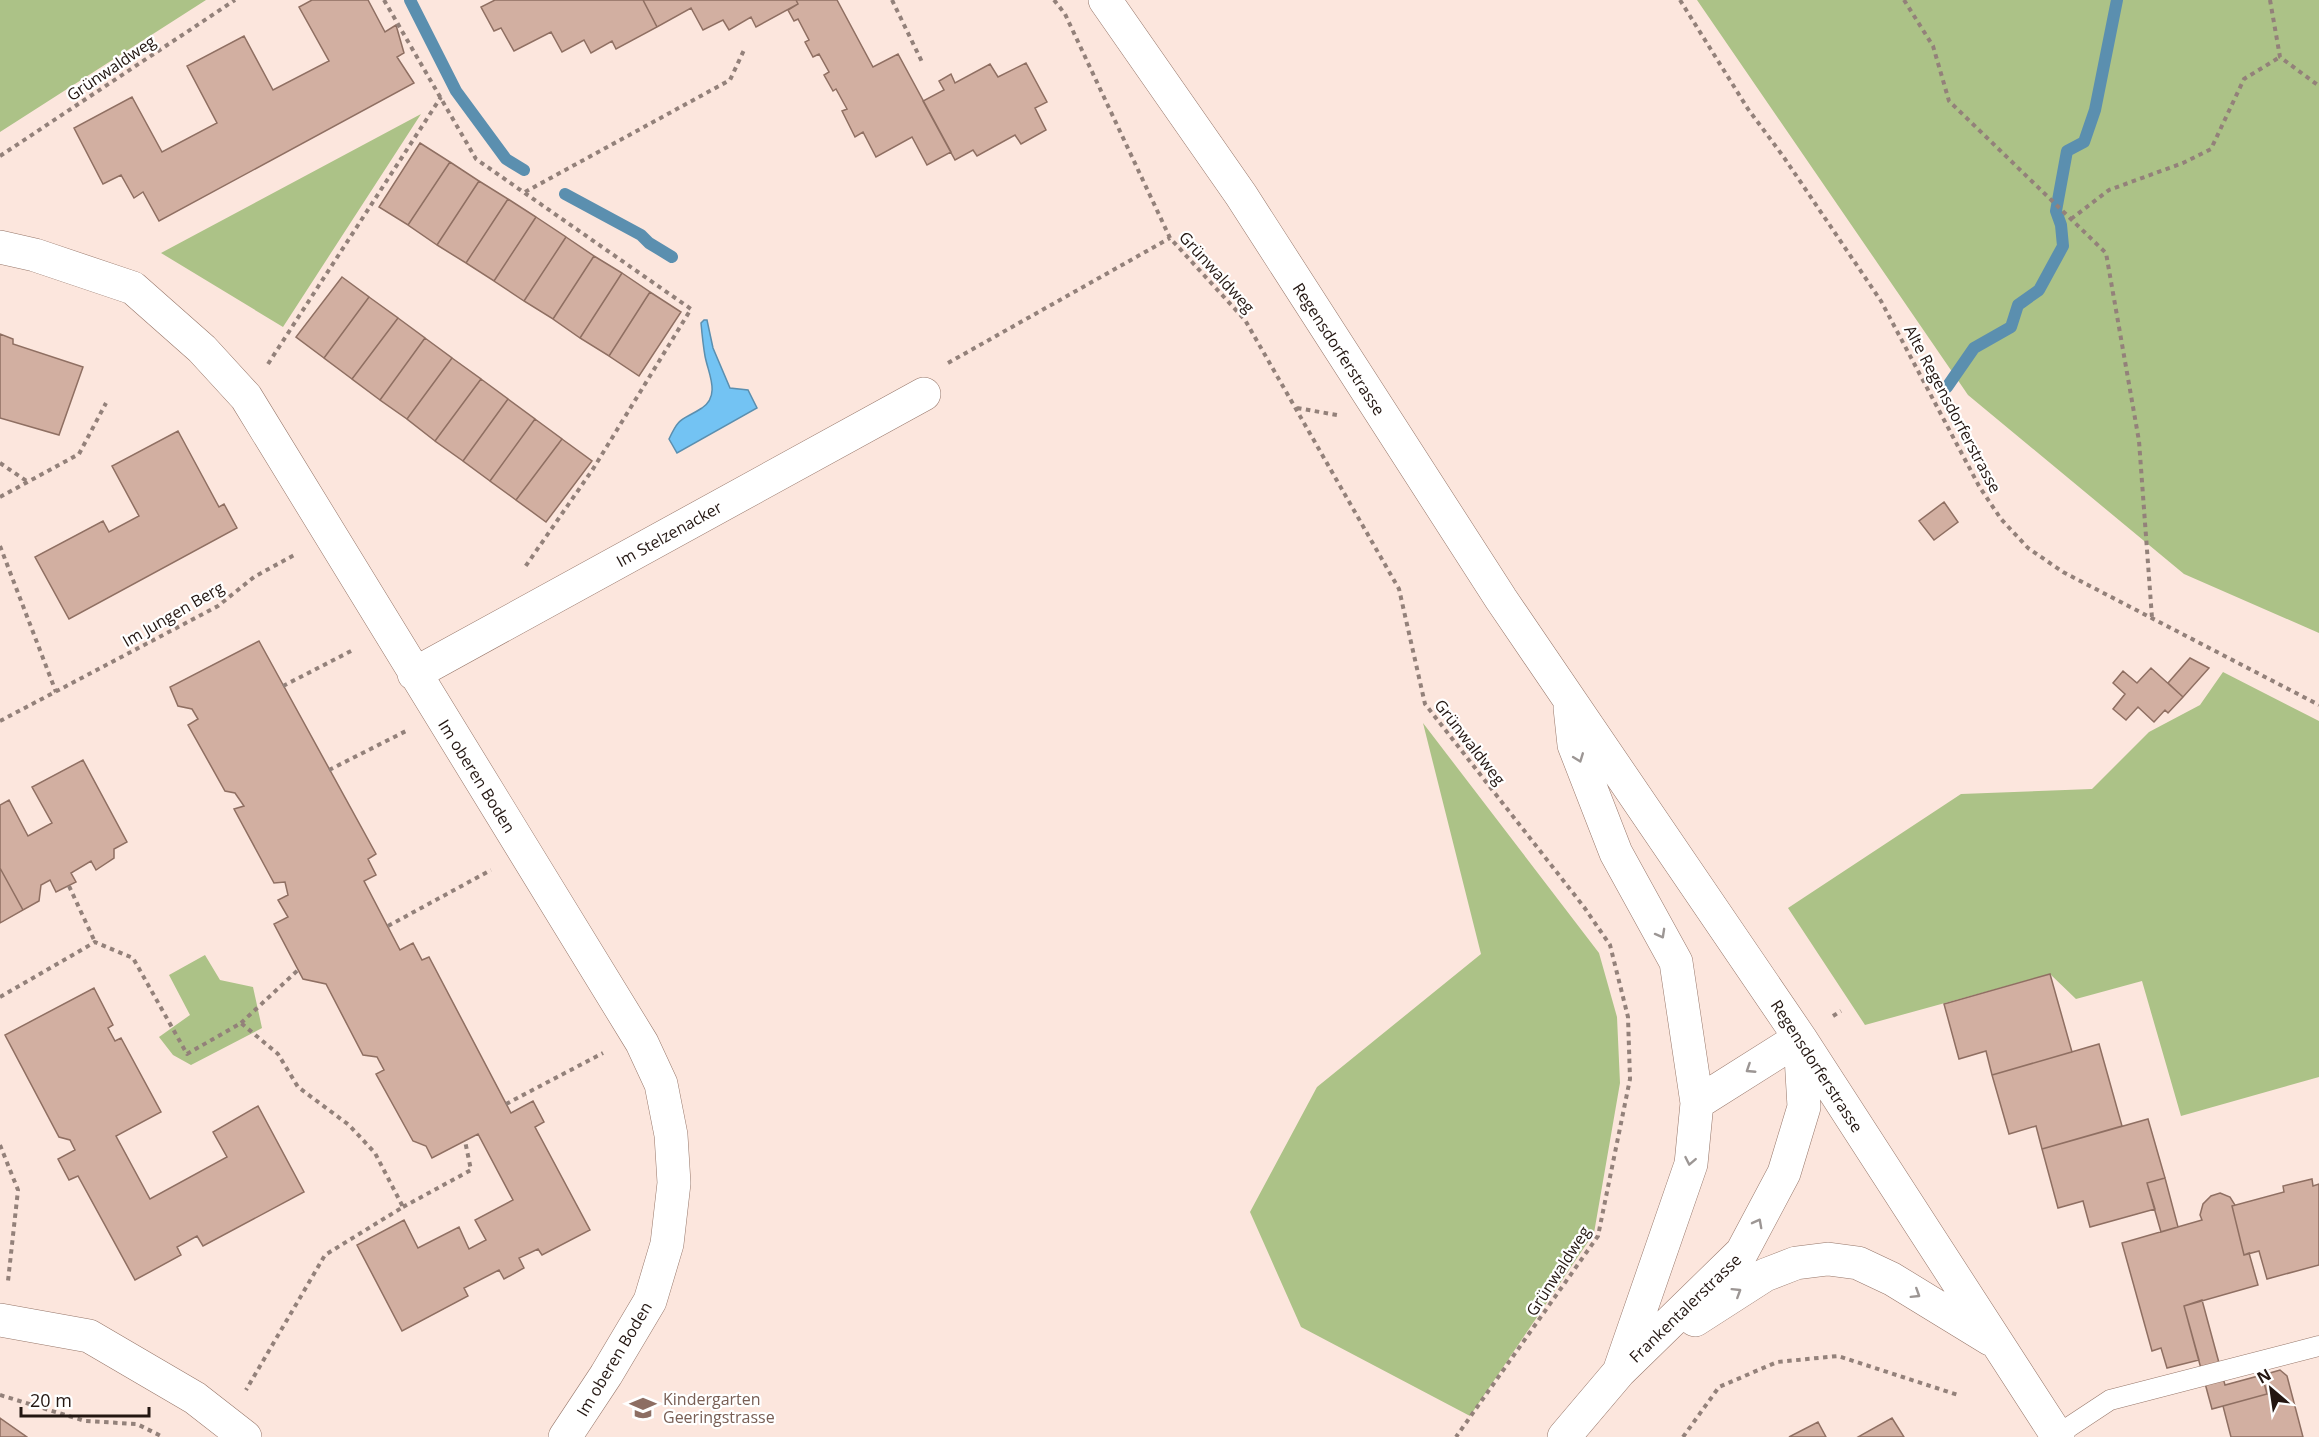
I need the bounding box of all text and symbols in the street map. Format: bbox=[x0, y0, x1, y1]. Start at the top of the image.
street label: Grünwaldweg bbox=[62, 30, 160, 106]
street label: Grünwaldweg bbox=[1174, 226, 1260, 318]
street label: Regensdorferstrasse bbox=[1288, 279, 1390, 420]
street label: Alte Regensdorferstrasse bbox=[1899, 321, 2007, 497]
street label: Im Stelzenacker bbox=[612, 496, 726, 572]
street label: Im Jungen Berg bbox=[118, 576, 228, 652]
street label: Grünwaldweg bbox=[1430, 695, 1511, 790]
street label: Im oberen Boden bbox=[433, 715, 521, 837]
one-way arrow bbox=[1572, 752, 1584, 763]
one-way arrow bbox=[1653, 928, 1665, 939]
street label: Regensdorferstrasse bbox=[1766, 996, 1868, 1137]
one-way arrow bbox=[1746, 1062, 1756, 1074]
one-way arrow bbox=[1684, 1156, 1697, 1166]
one-way arrow bbox=[1751, 1219, 1762, 1229]
street label: Grünwaldweg bbox=[1521, 1222, 1595, 1320]
street label: Frankentalerstrasse bbox=[1624, 1249, 1746, 1367]
one-way arrow bbox=[1910, 1286, 1921, 1297]
one-way arrow bbox=[1730, 1288, 1741, 1299]
street label: Im oberen Boden bbox=[571, 1298, 657, 1420]
north arrow bbox=[2241, 1359, 2301, 1419]
text: N bbox=[2253, 1363, 2275, 1389]
scale bar bbox=[21, 1380, 148, 1418]
text: 20 m bbox=[30, 1388, 72, 1412]
place label: Kindergarten Geeringstrasse bbox=[663, 1388, 775, 1428]
school or university icon: Kindergarten Geeringstrasse bbox=[628, 1393, 658, 1423]

